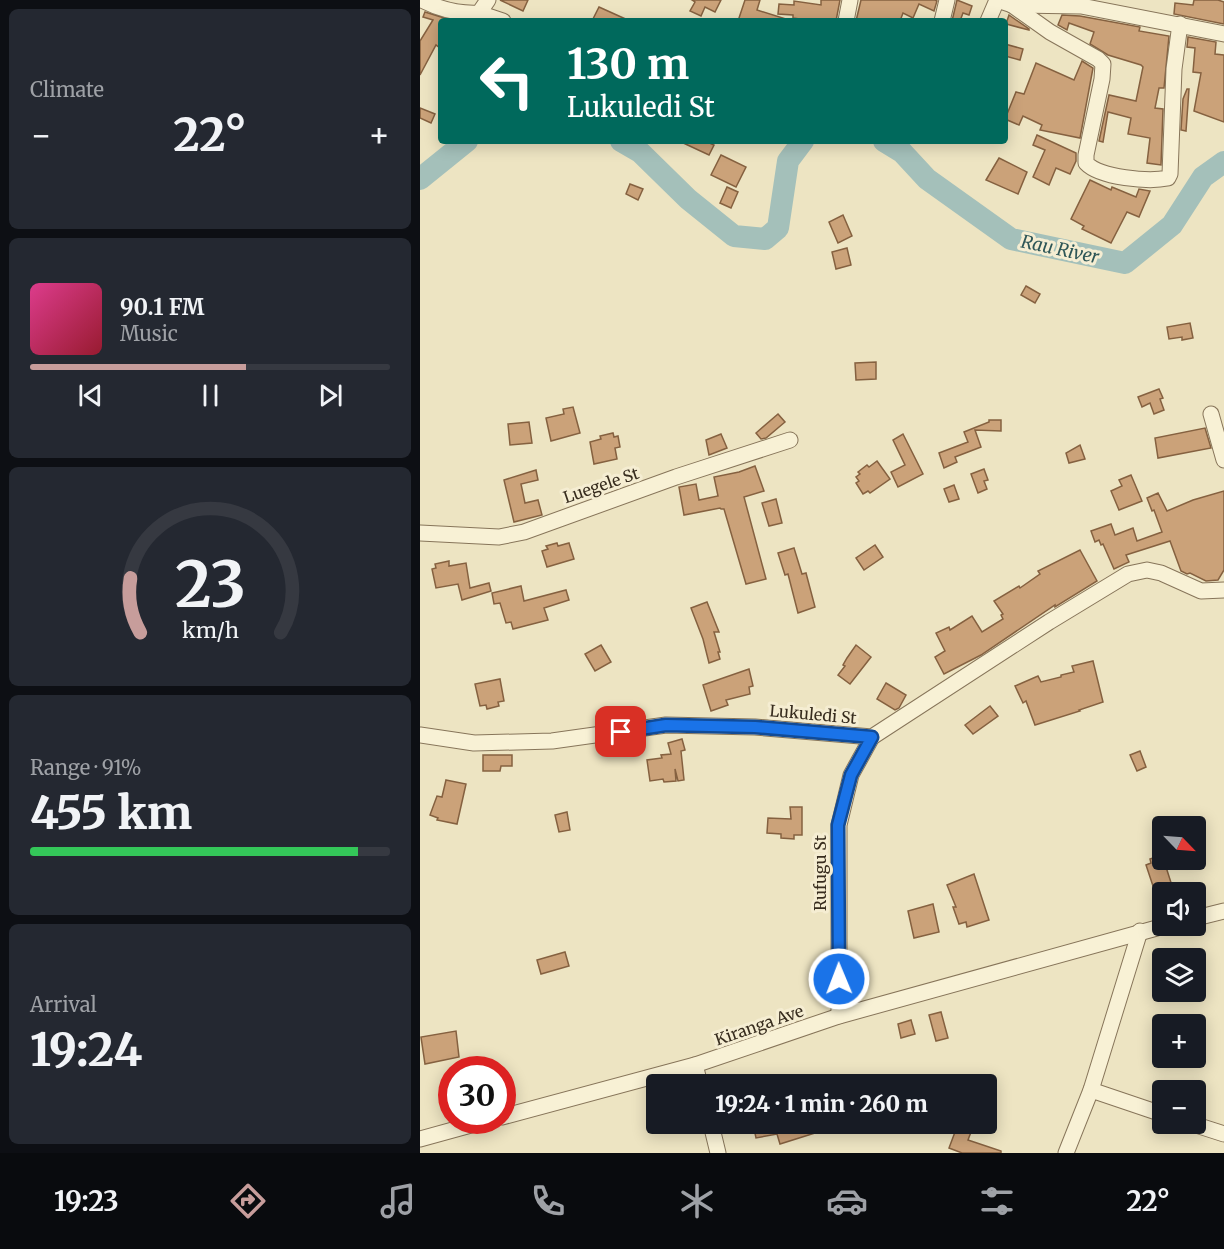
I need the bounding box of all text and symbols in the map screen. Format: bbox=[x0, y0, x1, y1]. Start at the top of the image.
text: 130 m bbox=[567, 38, 689, 90]
icon: left bbox=[468, 42, 546, 120]
text: Climate bbox=[30, 77, 104, 102]
text: Lukuledi St bbox=[567, 90, 715, 124]
text: 22° bbox=[173, 107, 247, 163]
text: − bbox=[30, 115, 52, 156]
text: + bbox=[368, 115, 390, 156]
water label: Rau River bbox=[1019, 230, 1102, 269]
text: 90.1 FM bbox=[120, 293, 204, 321]
text: Music bbox=[120, 321, 178, 346]
icon: previous bbox=[74, 379, 107, 412]
icon: pause bbox=[194, 379, 227, 412]
icon: next bbox=[314, 379, 347, 412]
street label: Luegele St bbox=[561, 462, 642, 507]
text: 23 bbox=[175, 547, 245, 625]
text: km/h bbox=[182, 618, 238, 645]
street label: Lukuledi St bbox=[769, 700, 858, 728]
pin bbox=[595, 706, 646, 757]
icon: arrive bbox=[604, 715, 637, 748]
text: Range · 91% bbox=[30, 755, 142, 780]
text: 455 km bbox=[30, 785, 192, 841]
north arrow bbox=[1152, 816, 1206, 870]
map controls bbox=[1152, 816, 1206, 1134]
street label: Rufugu St bbox=[810, 834, 830, 911]
button: sound bbox=[1152, 882, 1206, 936]
position arrow bbox=[807, 947, 871, 1011]
button: layers bbox=[1152, 948, 1206, 1002]
text: Arrival bbox=[30, 992, 97, 1017]
street label: Kiranga Ave bbox=[712, 1001, 806, 1049]
button: + bbox=[1152, 1014, 1206, 1068]
text: 19:24 bbox=[30, 1022, 142, 1078]
speed limit sign: 30 bbox=[438, 1056, 516, 1134]
button: − bbox=[1152, 1080, 1206, 1134]
text: 19:24 · 1 min · 260 m bbox=[715, 1090, 928, 1118]
icon: directions bbox=[227, 1180, 269, 1222]
icon: music bbox=[377, 1180, 419, 1222]
icon: phone bbox=[527, 1180, 569, 1222]
icon: climate bbox=[676, 1180, 718, 1222]
icon: car bbox=[826, 1180, 868, 1222]
icon: filters bbox=[976, 1180, 1018, 1222]
text: 19:23 bbox=[54, 1184, 119, 1218]
text: 22° bbox=[1126, 1184, 1170, 1218]

